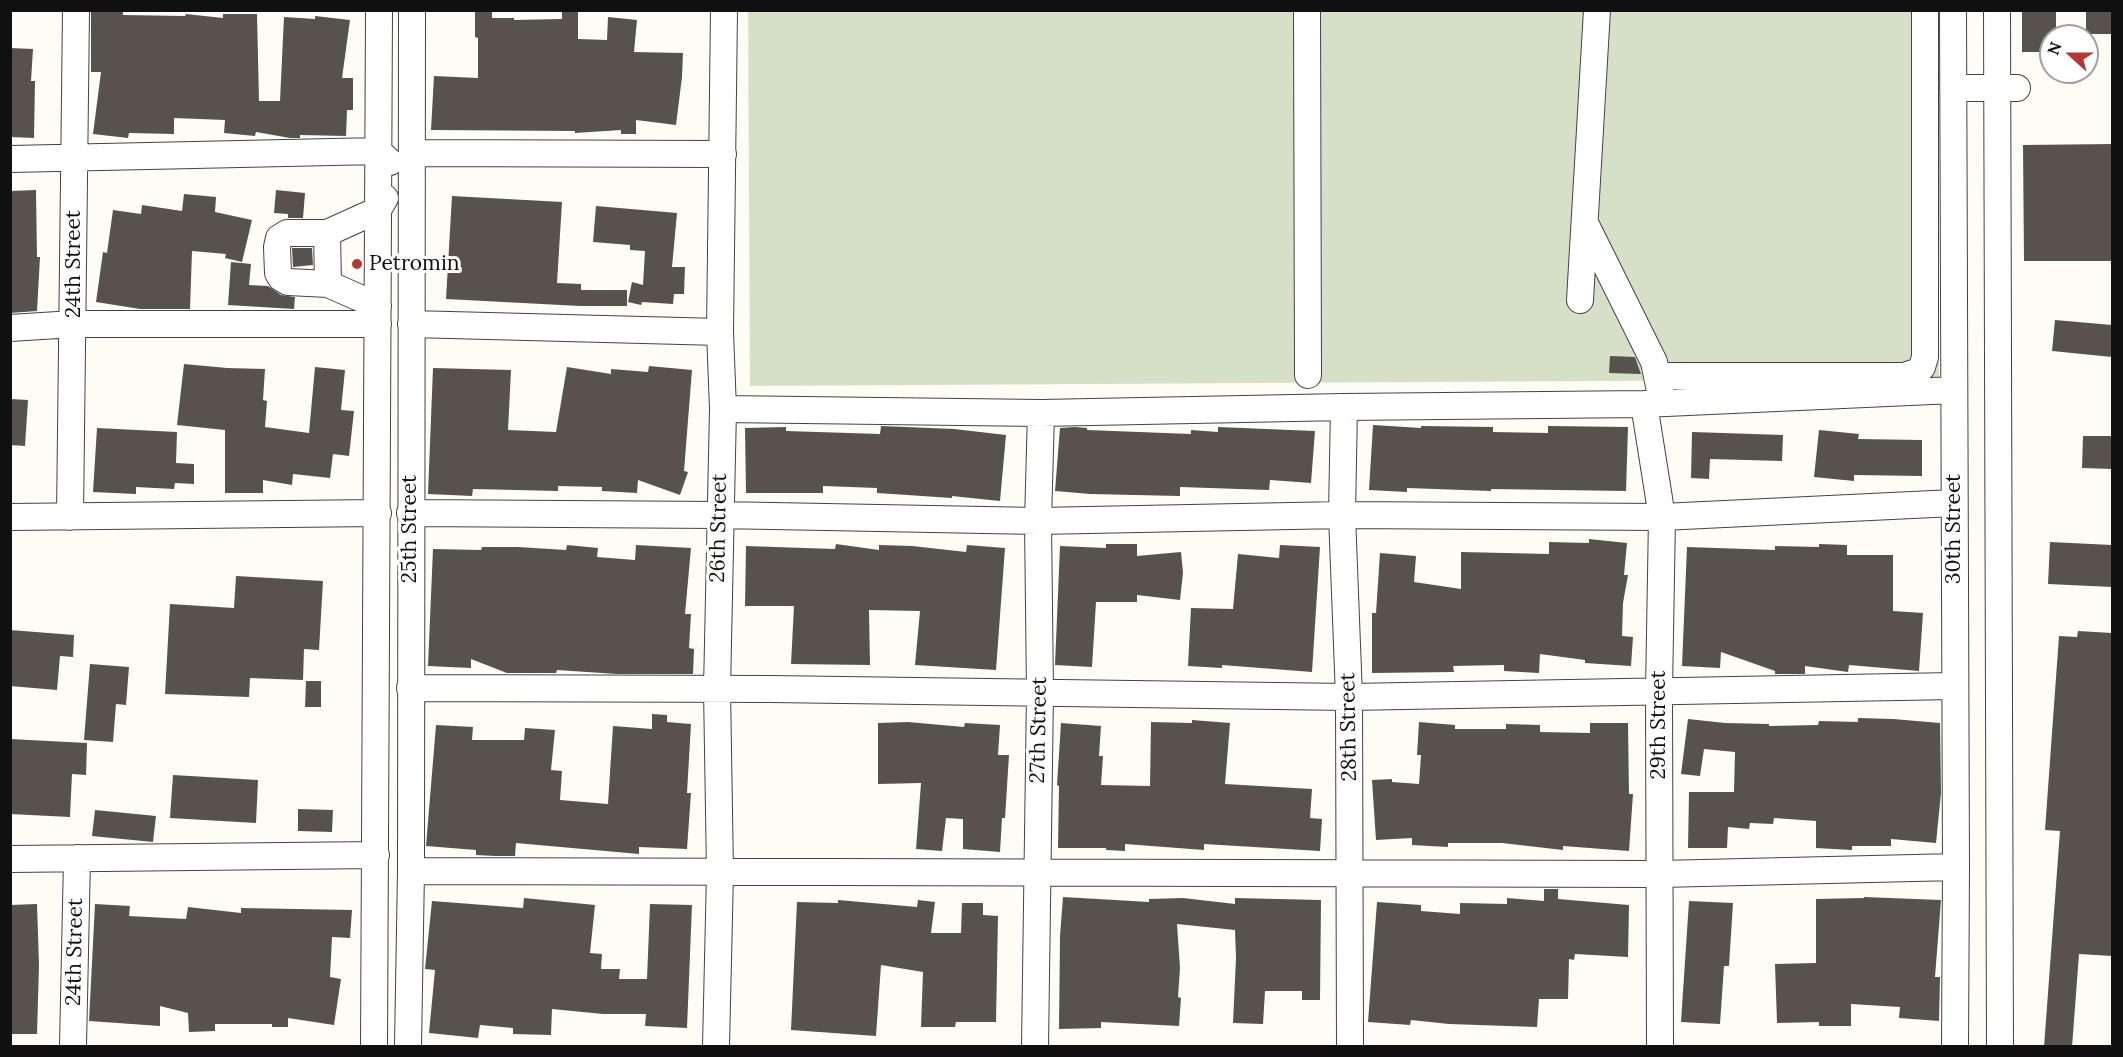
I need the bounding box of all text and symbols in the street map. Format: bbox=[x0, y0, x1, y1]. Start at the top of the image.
north arrow bbox=[2039, 24, 2099, 84]
text: N bbox=[2043, 39, 2066, 58]
street label: 24th Street bbox=[61, 210, 87, 318]
place label: Petromin bbox=[369, 251, 460, 277]
marker: Petromin bbox=[350, 257, 364, 271]
street label: 26th Street bbox=[705, 473, 733, 583]
street label: 30th Street bbox=[1941, 474, 1967, 584]
street label: 25th Street bbox=[397, 475, 423, 583]
street label: 29th Street bbox=[1646, 670, 1672, 780]
street label: 28th Street bbox=[1335, 672, 1363, 782]
street label: 27th Street bbox=[1025, 676, 1053, 784]
street label: 24th Street bbox=[61, 898, 89, 1006]

